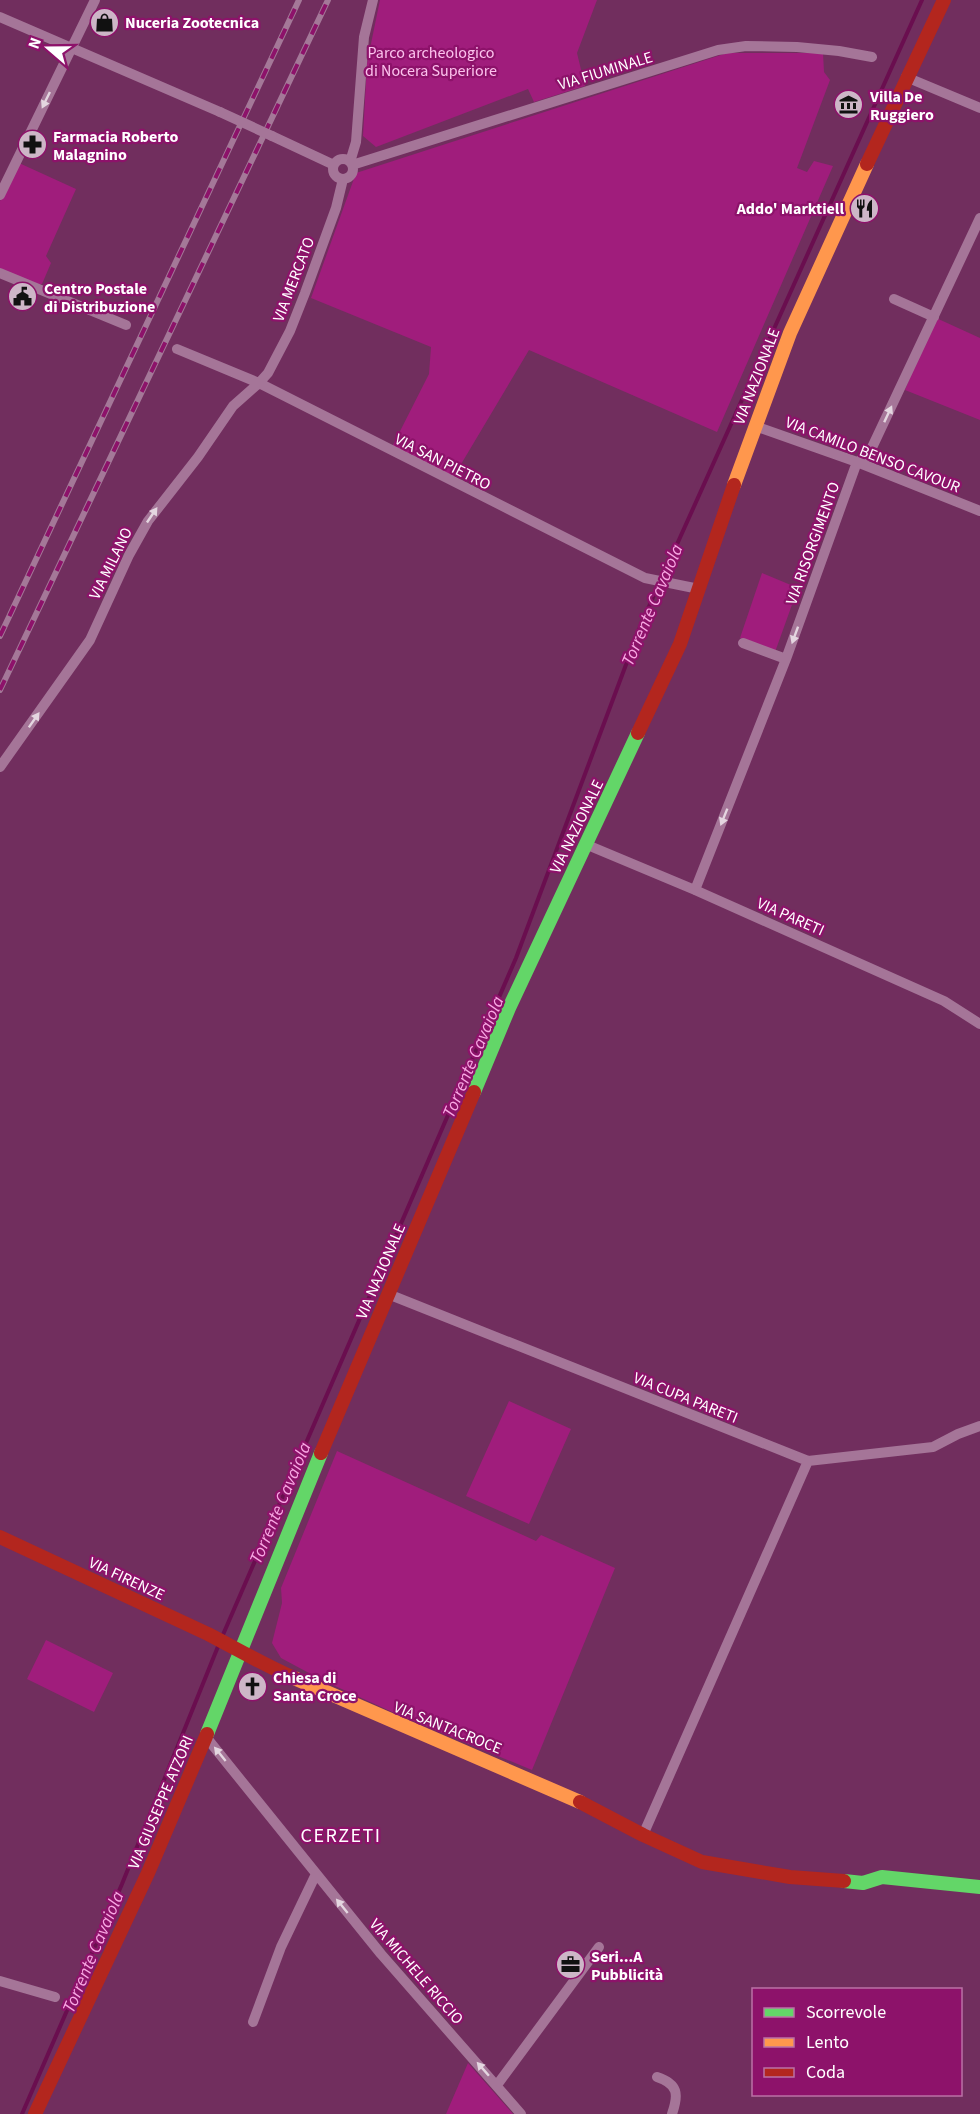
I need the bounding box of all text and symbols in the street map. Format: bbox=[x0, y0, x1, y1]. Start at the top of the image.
shop icon: Nuceria Zootecnica bbox=[88, 6, 120, 38]
place label: Nuceria Zootecnica bbox=[125, 12, 259, 34]
north arrow bbox=[18, 18, 78, 78]
text: N bbox=[23, 34, 47, 52]
park label: Parco archeologico di Nocera Superiore bbox=[365, 42, 497, 82]
street label: VIA FIUMINALE bbox=[555, 46, 655, 96]
place label: Villa De Ruggiero bbox=[869, 86, 934, 126]
museum icon: Villa De Ruggiero bbox=[833, 89, 865, 121]
one-way arrow bbox=[41, 91, 51, 108]
place label: Farmacia Roberto Malagnino bbox=[53, 126, 178, 166]
pharmacy icon: Farmacia Roberto Malagnino bbox=[16, 129, 48, 161]
restaurant icon: Addo' Marktiell bbox=[849, 192, 881, 224]
place label: Addo' Marktiell bbox=[736, 198, 844, 220]
street label: VIA MERCATO bbox=[268, 234, 320, 325]
place label: Centro Postale di Distribuzione bbox=[44, 278, 155, 318]
public building icon: Centro Postale di Distribuzione bbox=[7, 281, 39, 313]
street label: VIA NAZIONALE bbox=[728, 325, 785, 428]
one-way arrow bbox=[884, 406, 893, 423]
street label: VIA CAMILO BENSO CAVOUR bbox=[782, 411, 963, 498]
street label: VIA SAN PIETRO bbox=[391, 428, 494, 496]
street label: VIA RISORGIMENTO bbox=[781, 479, 845, 608]
one-way arrow bbox=[147, 507, 158, 523]
street label: VIA MILANO bbox=[84, 524, 138, 603]
water label: Torrente Cavaiola bbox=[616, 540, 690, 670]
one-way arrow bbox=[789, 626, 799, 644]
one-way arrow bbox=[28, 712, 40, 728]
street label: VIA NAZIONALE bbox=[545, 776, 609, 877]
one-way arrow bbox=[719, 808, 728, 826]
street label: VIA PARETI bbox=[753, 892, 828, 942]
water label: Torrente Cavaiola bbox=[437, 992, 511, 1122]
street label: VIA NAZIONALE bbox=[351, 1220, 411, 1323]
street label: VIA CUPA PARETI bbox=[630, 1367, 741, 1429]
water label: Torrente Cavaiola bbox=[244, 1438, 318, 1568]
street label: VIA FIRENZE bbox=[85, 1552, 168, 1606]
place label: Chiesa di Santa Croce bbox=[273, 1667, 357, 1707]
church icon: Chiesa di Santa Croce bbox=[236, 1670, 268, 1702]
street label: VIA SANTACROCE bbox=[390, 1696, 505, 1760]
street label: VIA GIUSEPPE ATZORI bbox=[123, 1732, 199, 1873]
one-way arrow bbox=[213, 1746, 226, 1762]
district label: CERZETI bbox=[301, 1822, 381, 1850]
water label: Torrente Cavaiola bbox=[57, 1887, 131, 2017]
one-way arrow bbox=[336, 1899, 349, 1914]
street label: VIA MICHELE RICCIO bbox=[364, 1914, 468, 2029]
place label: Seri...A Pubblicità bbox=[591, 1946, 663, 1986]
office icon: Seri...A Pubblicità bbox=[554, 1949, 586, 1981]
legend bbox=[752, 1988, 962, 2096]
text: Scorrevole bbox=[806, 2000, 886, 2025]
text: Lento bbox=[806, 2030, 849, 2055]
text: Coda bbox=[806, 2060, 845, 2085]
one-way arrow bbox=[476, 2062, 490, 2077]

